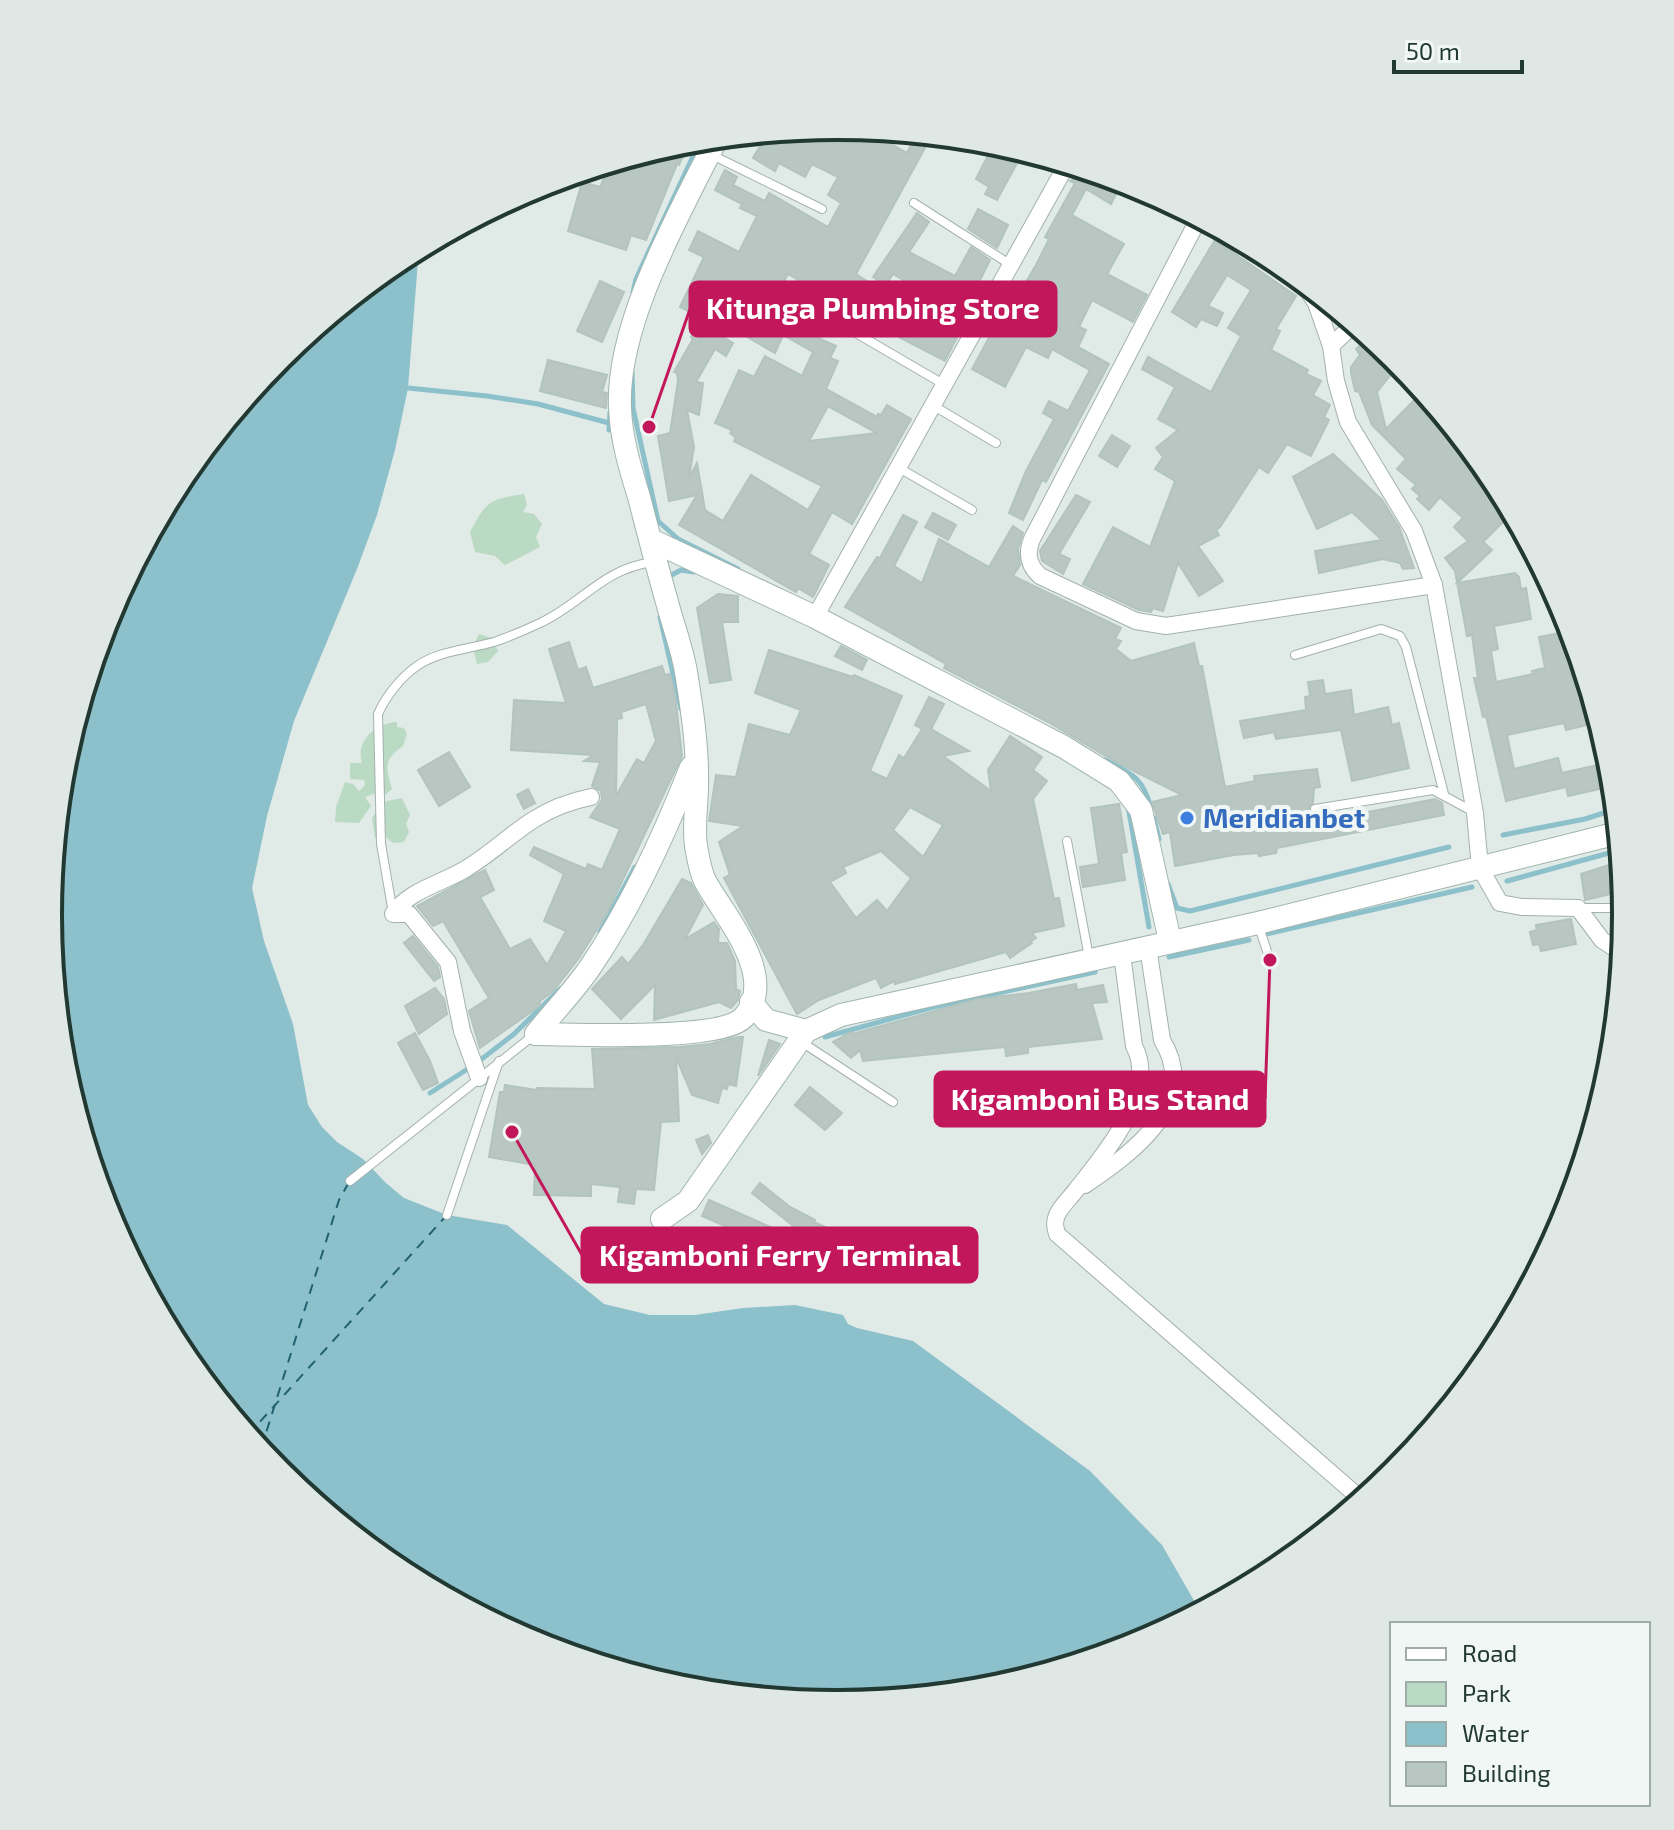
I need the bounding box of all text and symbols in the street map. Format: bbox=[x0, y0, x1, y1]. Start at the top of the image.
scale bar bbox=[1394, 24, 1522, 74]
text: 50 m bbox=[1406, 36, 1460, 65]
callout: Kitunga Plumbing Store bbox=[690, 282, 1056, 336]
text: Kitunga Plumbing Store bbox=[706, 289, 1040, 325]
place label: Meridianbet bbox=[1203, 800, 1365, 834]
marker: Meridianbet bbox=[1178, 809, 1196, 827]
callout: Kigamboni Bus Stand bbox=[935, 1072, 1265, 1126]
text: Kigamboni Bus Stand bbox=[951, 1080, 1249, 1116]
callout: Kigamboni Ferry Terminal bbox=[582, 1228, 977, 1282]
text: Kigamboni Ferry Terminal bbox=[599, 1236, 961, 1273]
legend bbox=[1390, 1622, 1650, 1806]
text: Road bbox=[1462, 1638, 1517, 1667]
text: Park bbox=[1462, 1678, 1511, 1707]
text: Water bbox=[1462, 1718, 1530, 1747]
text: Building bbox=[1462, 1758, 1551, 1787]

